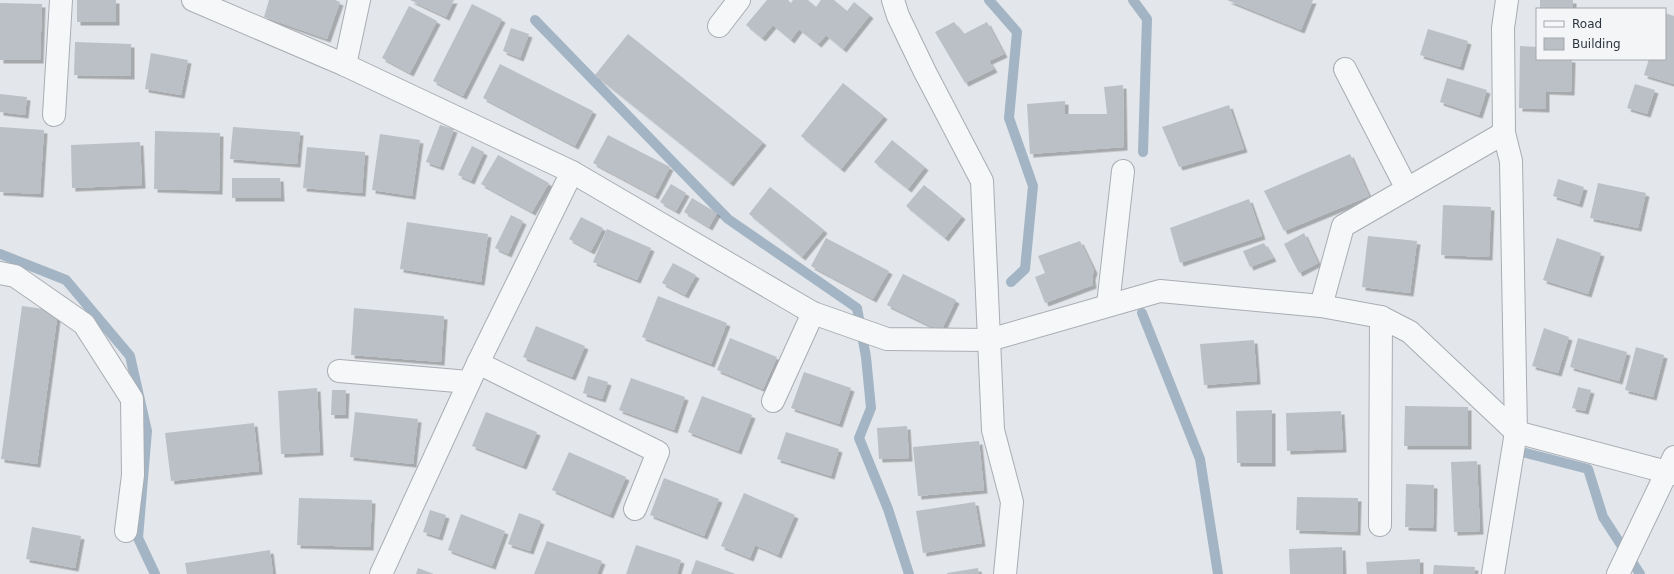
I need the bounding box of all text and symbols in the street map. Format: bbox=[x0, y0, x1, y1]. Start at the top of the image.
legend bbox=[1536, 8, 1666, 60]
text: Road bbox=[1572, 17, 1602, 31]
text: Building bbox=[1572, 37, 1621, 51]

